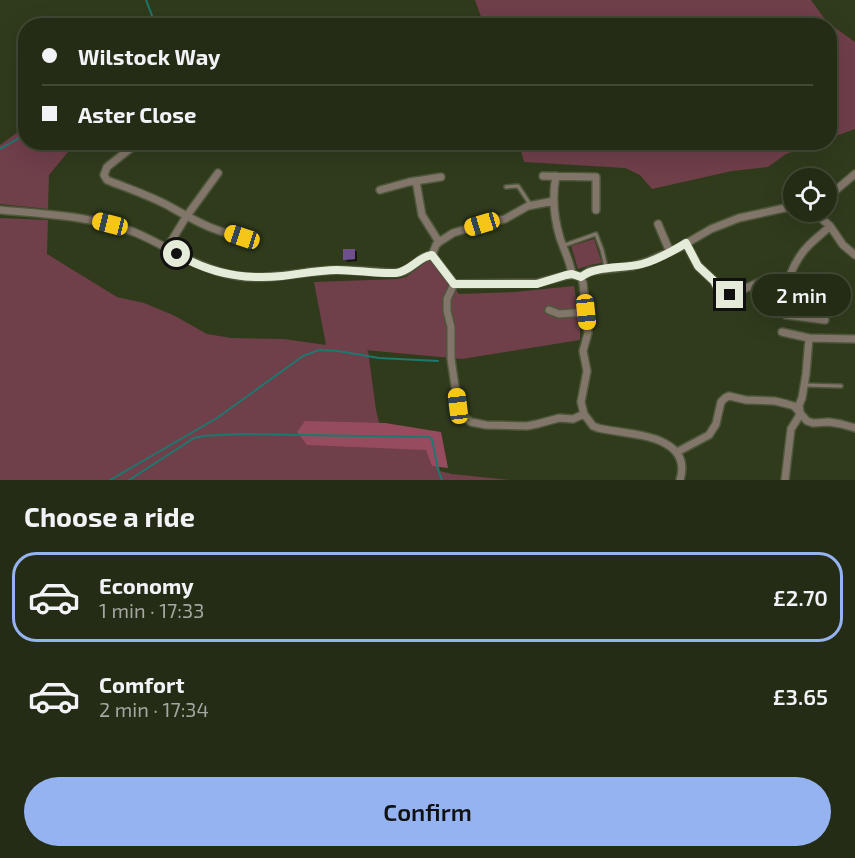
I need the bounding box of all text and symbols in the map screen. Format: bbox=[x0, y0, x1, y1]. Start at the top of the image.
text: Wilstock Way bbox=[78, 43, 221, 69]
text: Aster Close bbox=[78, 101, 196, 127]
map controls bbox=[783, 168, 837, 222]
button: locate bbox=[783, 168, 837, 222]
car bbox=[462, 210, 502, 238]
car bbox=[90, 211, 130, 237]
car bbox=[222, 223, 262, 251]
route start bbox=[163, 240, 190, 267]
callout: 2 min bbox=[751, 274, 850, 316]
route end bbox=[716, 281, 743, 308]
text: 2 min bbox=[776, 283, 827, 307]
car bbox=[575, 293, 597, 331]
car bbox=[447, 387, 469, 425]
text: Choose a ride bbox=[24, 500, 195, 532]
icon: car bbox=[27, 570, 81, 624]
text: Economy bbox=[99, 572, 194, 598]
text: £2.70 bbox=[773, 584, 828, 610]
text: 1 min · 17:33 bbox=[99, 598, 204, 622]
icon: car bbox=[27, 669, 81, 723]
text: Comfort bbox=[99, 671, 184, 697]
text: £3.65 bbox=[773, 683, 828, 709]
text: 2 min · 17:34 bbox=[99, 697, 209, 721]
button: Confirm bbox=[24, 777, 831, 846]

